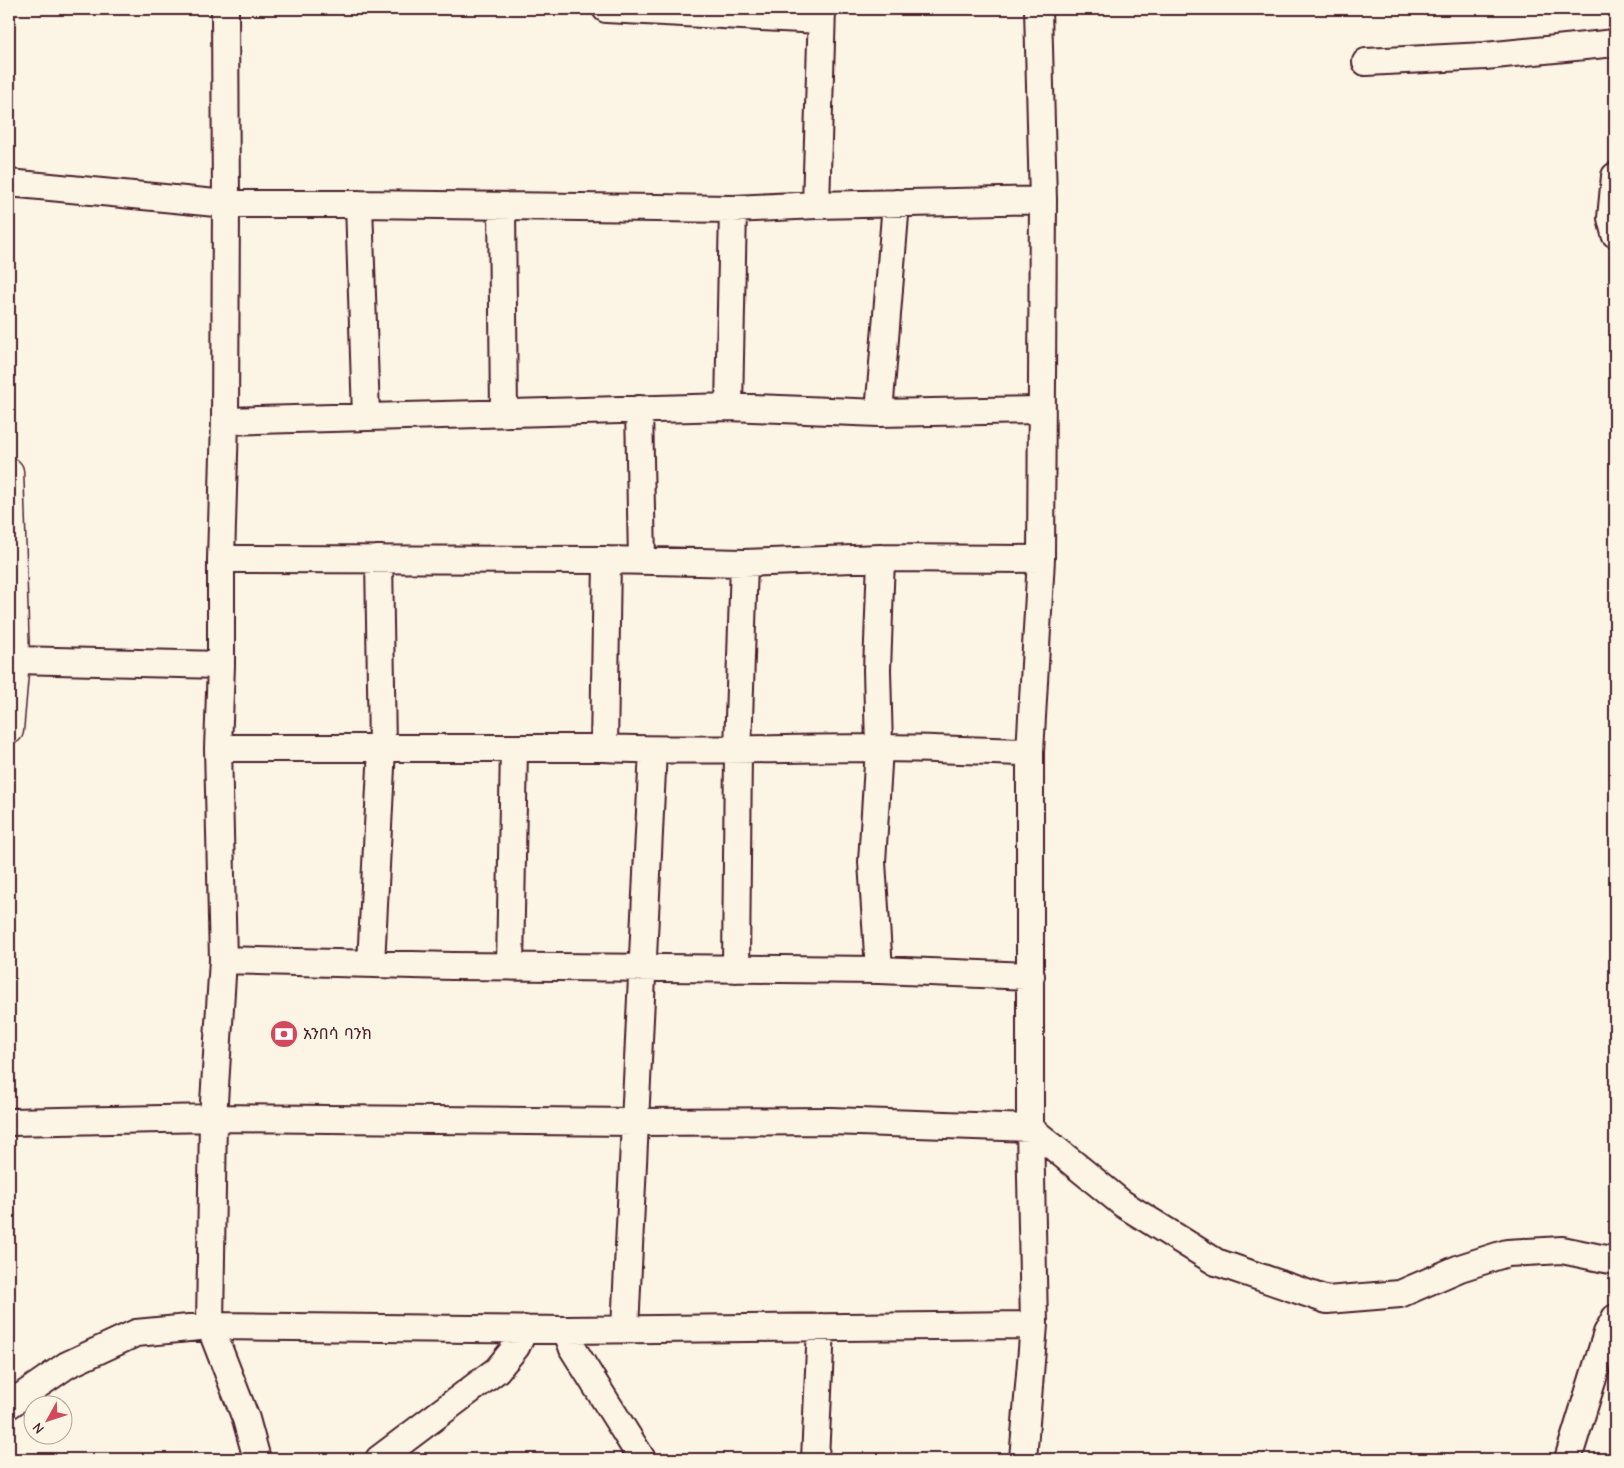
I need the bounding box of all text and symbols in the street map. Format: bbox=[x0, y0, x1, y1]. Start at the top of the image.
bank icon: አንበሳ ባንክ bbox=[269, 1019, 299, 1049]
place label: አንበሳ ባንክ bbox=[303, 1025, 372, 1043]
north arrow bbox=[22, 1396, 72, 1446]
text: N bbox=[29, 1419, 48, 1437]

